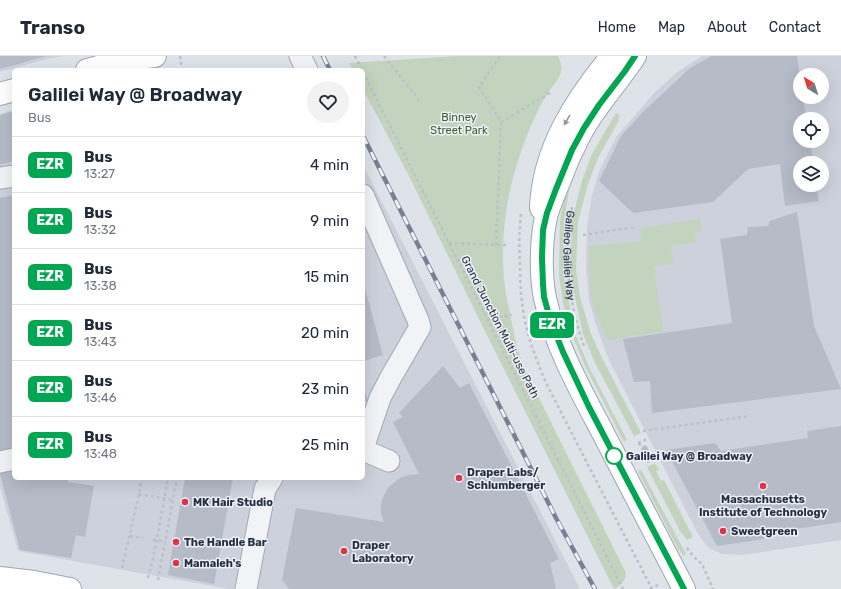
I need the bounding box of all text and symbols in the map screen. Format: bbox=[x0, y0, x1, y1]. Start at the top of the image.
text: Transo bbox=[20, 16, 85, 39]
text: Home bbox=[598, 19, 636, 36]
text: Map bbox=[658, 19, 685, 36]
text: About bbox=[707, 19, 747, 36]
text: Contact bbox=[769, 19, 821, 36]
north arrow bbox=[793, 68, 829, 104]
map controls bbox=[793, 68, 829, 192]
button: heart bbox=[307, 81, 349, 123]
text: Galilei Way @ Broadway bbox=[28, 83, 242, 106]
text: Bus bbox=[28, 110, 51, 125]
park label: Binney Street Park bbox=[430, 111, 488, 137]
button: locate bbox=[793, 112, 829, 148]
one-way arrow bbox=[564, 114, 571, 126]
text: Bus bbox=[84, 148, 112, 166]
text: EZR bbox=[36, 156, 64, 173]
text: 4 min bbox=[310, 156, 349, 174]
button: layers bbox=[793, 156, 829, 192]
text: 13:27 bbox=[84, 166, 115, 181]
text: Bus bbox=[84, 204, 112, 222]
street label: Galileo Galilei Way bbox=[561, 210, 578, 302]
text: EZR bbox=[36, 212, 64, 229]
text: 9 min bbox=[310, 212, 349, 230]
text: 13:32 bbox=[84, 222, 116, 237]
street label: Grand Junction Multi-use Path bbox=[458, 254, 542, 400]
text: Bus bbox=[84, 260, 112, 278]
text: EZR bbox=[36, 268, 64, 285]
text: 15 min bbox=[304, 268, 349, 286]
text: 13:38 bbox=[84, 278, 117, 293]
line badge: EZR bbox=[529, 312, 575, 338]
text: Bus bbox=[84, 316, 112, 334]
text: EZR bbox=[538, 316, 566, 333]
text: EZR bbox=[36, 324, 64, 341]
text: 20 min bbox=[301, 324, 349, 342]
text: 13:43 bbox=[84, 334, 117, 349]
text: Bus bbox=[84, 372, 112, 390]
text: EZR bbox=[36, 380, 64, 397]
text: 23 min bbox=[301, 380, 349, 398]
text: 13:46 bbox=[84, 390, 117, 405]
text: Bus bbox=[84, 428, 112, 446]
text: EZR bbox=[36, 436, 64, 453]
text: 25 min bbox=[302, 436, 349, 454]
text: 13:48 bbox=[84, 446, 117, 461]
marker: Galilei Way @ Broadway bbox=[605, 447, 623, 465]
place label: Galilei Way @ Broadway bbox=[626, 450, 752, 463]
place label: Draper Labs/ Schlumberger bbox=[467, 466, 545, 492]
marker: Draper Labs/ Schlumberger bbox=[454, 473, 464, 483]
marker: Massachusetts Institute of Technology bbox=[758, 481, 768, 491]
place label: Massachusetts Institute of Technology bbox=[699, 493, 827, 519]
place label: MK Hair Studio bbox=[193, 496, 273, 509]
marker: MK Hair Studio bbox=[180, 497, 190, 507]
place label: Sweetgreen bbox=[731, 525, 798, 538]
marker: Sweetgreen bbox=[718, 526, 728, 536]
place label: The Handle Bar bbox=[184, 536, 267, 549]
marker: The Handle Bar bbox=[171, 537, 181, 547]
place label: Draper Laboratory bbox=[352, 539, 414, 565]
marker: Draper Laboratory bbox=[339, 546, 349, 556]
place label: Mamaleh's bbox=[184, 557, 241, 570]
marker: Mamaleh's bbox=[171, 558, 181, 568]

